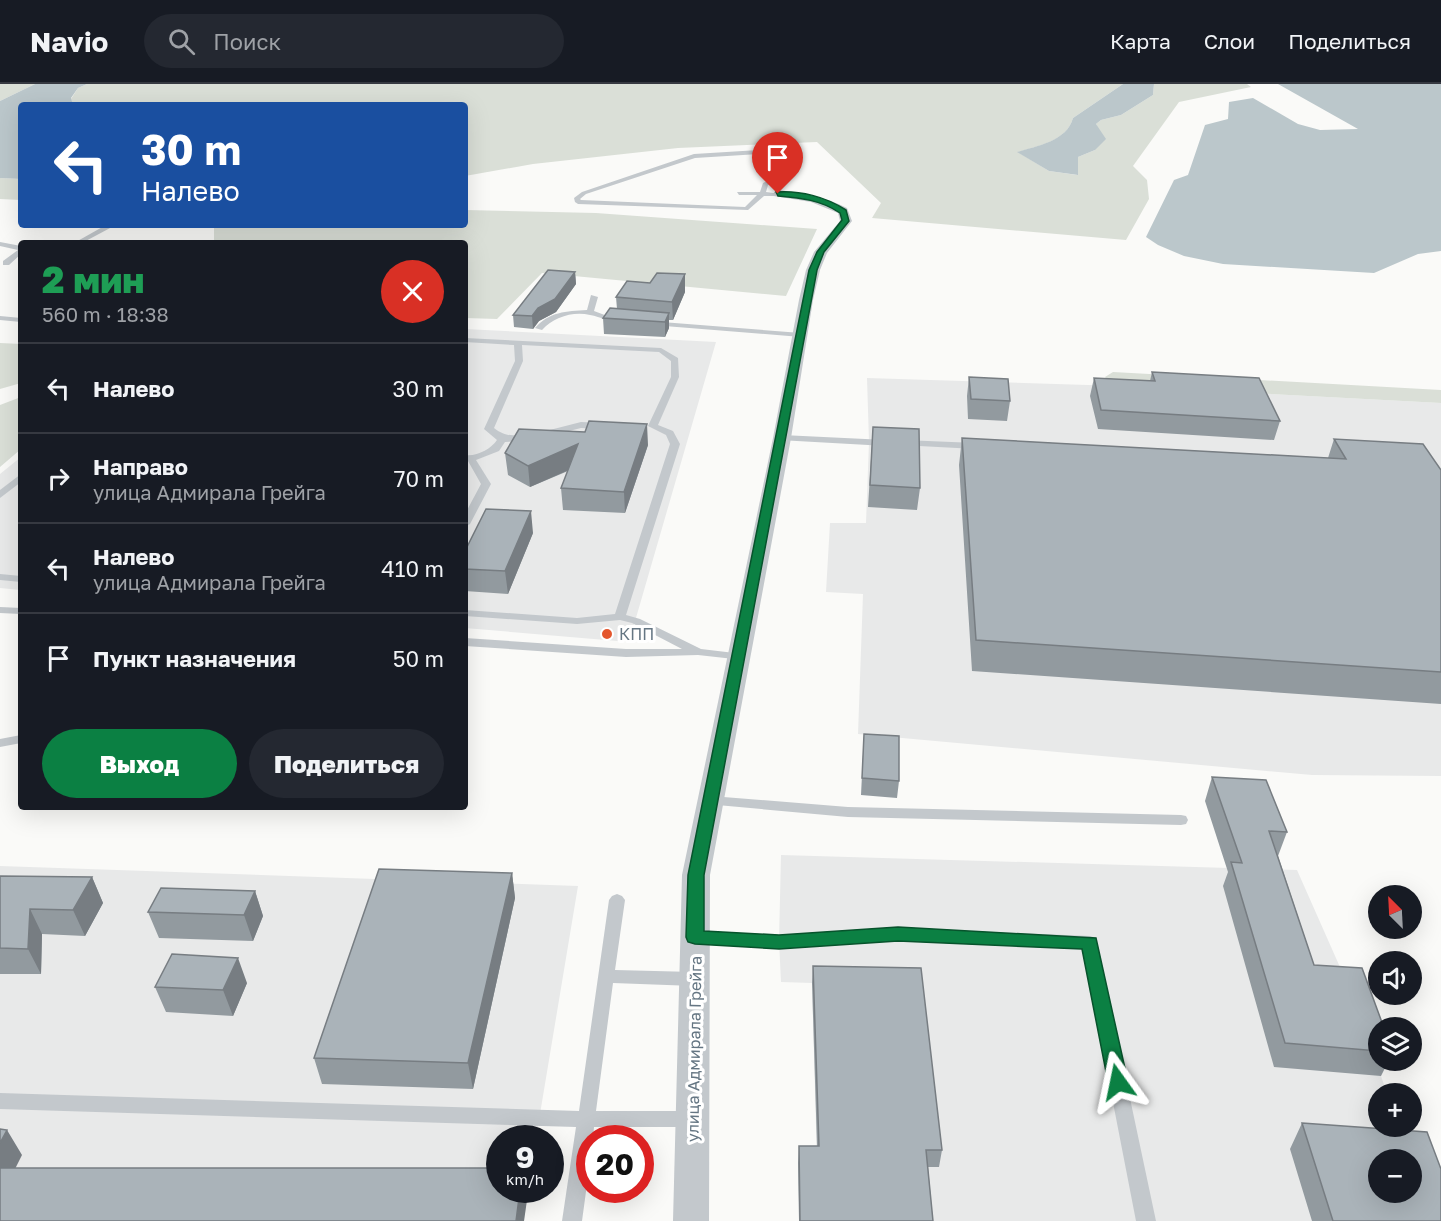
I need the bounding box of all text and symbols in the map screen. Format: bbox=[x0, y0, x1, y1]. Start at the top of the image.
search box bbox=[144, 14, 564, 68]
text: Navio bbox=[30, 25, 108, 58]
icon: search bbox=[165, 25, 198, 58]
text: Поиск bbox=[213, 28, 281, 55]
text: Карта bbox=[1110, 28, 1171, 54]
text: Слои bbox=[1204, 28, 1255, 54]
text: Поделиться bbox=[1288, 28, 1411, 54]
text: 30 m bbox=[141, 124, 241, 174]
icon: left bbox=[42, 126, 120, 204]
pin bbox=[752, 132, 803, 194]
icon: arrive bbox=[761, 141, 794, 174]
text: Налево bbox=[141, 175, 240, 207]
text: 2 мин bbox=[42, 258, 144, 301]
button: close bbox=[381, 260, 444, 323]
text: 560 m · 18:38 bbox=[42, 302, 169, 326]
icon: left bbox=[42, 372, 75, 405]
text: Налево bbox=[93, 375, 175, 402]
text: 30 m bbox=[393, 375, 444, 402]
text: Направо bbox=[93, 453, 188, 480]
icon: right bbox=[42, 462, 75, 495]
text: 70 m bbox=[394, 465, 444, 492]
text: улица Адмирала Грейга bbox=[93, 480, 326, 504]
text: Налево bbox=[93, 543, 175, 570]
icon: left bbox=[42, 552, 75, 585]
text: 410 m bbox=[381, 555, 444, 582]
text: улица Адмирала Грейга bbox=[93, 570, 326, 594]
place label: КПП bbox=[619, 624, 654, 644]
marker: КПП bbox=[600, 627, 614, 641]
icon: arrive bbox=[42, 642, 75, 675]
text: Пункт назначения bbox=[93, 645, 296, 672]
text: 50 m bbox=[393, 645, 444, 672]
button: Выход bbox=[42, 729, 237, 798]
button: Поделиться bbox=[249, 729, 444, 798]
north arrow bbox=[1368, 885, 1422, 939]
map controls bbox=[1368, 885, 1422, 1203]
button: sound bbox=[1368, 951, 1422, 1005]
street label: улица Адмирала Грейга bbox=[682, 956, 706, 1142]
button: layers bbox=[1368, 1017, 1422, 1071]
position arrow bbox=[1086, 1050, 1150, 1114]
button: + bbox=[1368, 1083, 1422, 1137]
speed limit sign: 20 bbox=[576, 1125, 654, 1203]
text: 9 bbox=[515, 1139, 535, 1175]
button: − bbox=[1368, 1149, 1422, 1203]
text: km/h bbox=[506, 1170, 544, 1188]

